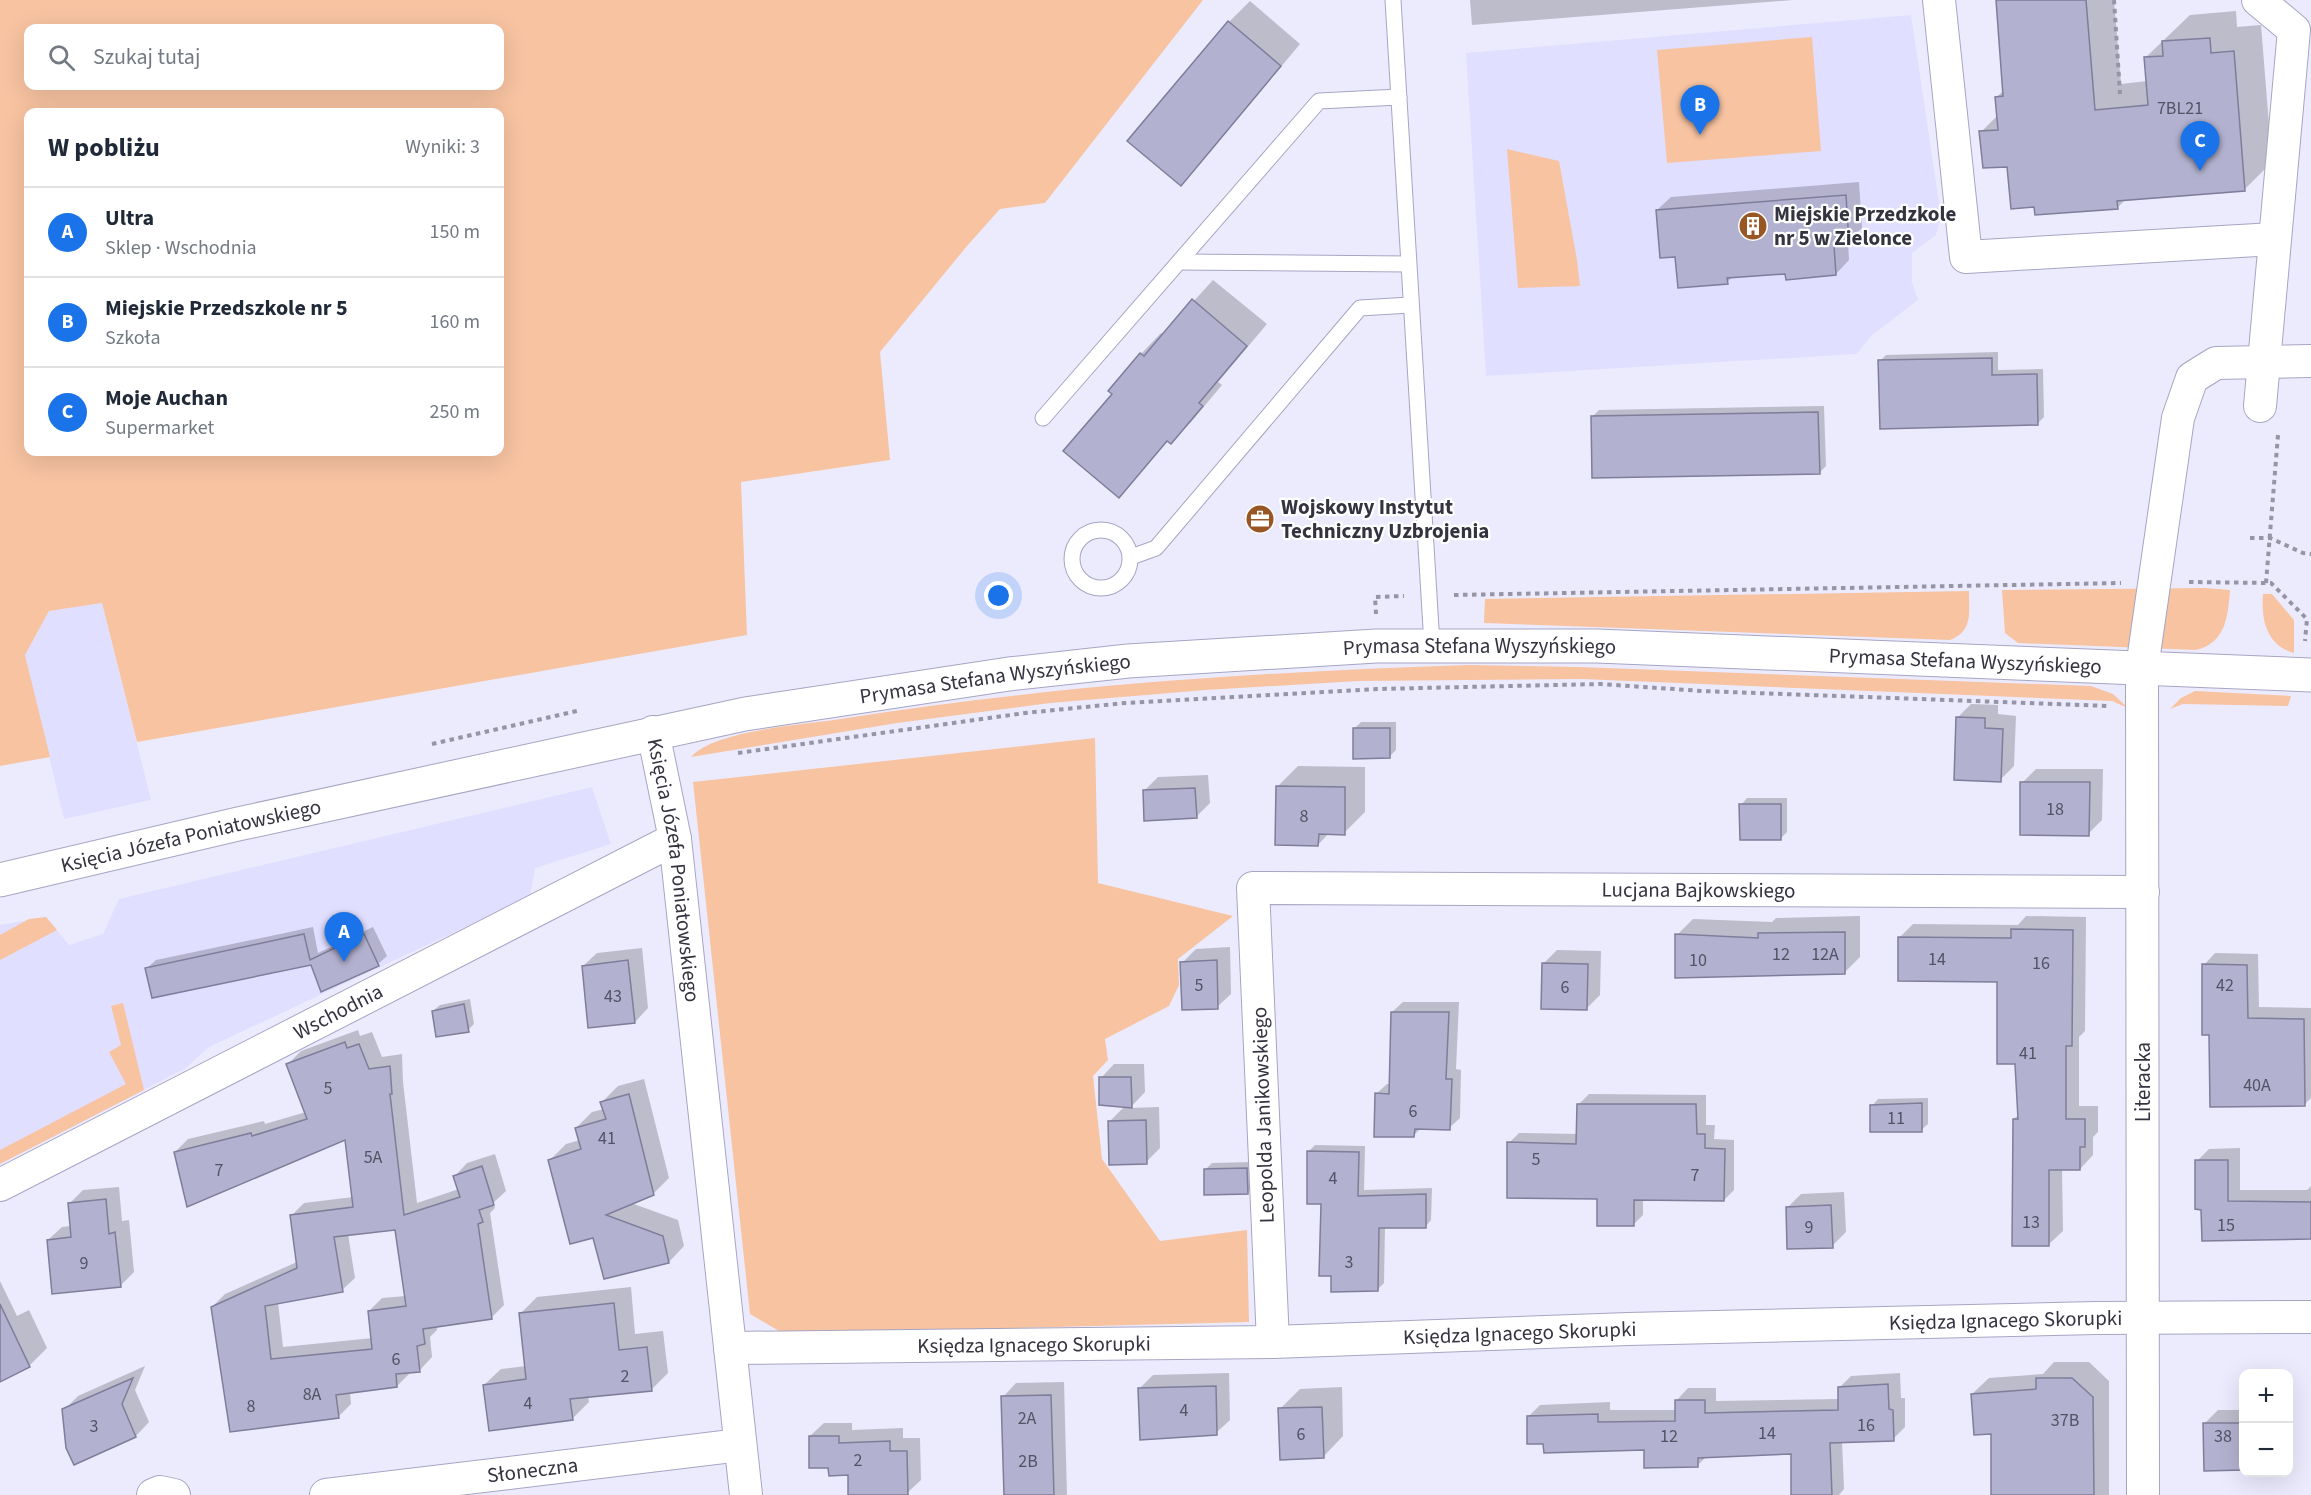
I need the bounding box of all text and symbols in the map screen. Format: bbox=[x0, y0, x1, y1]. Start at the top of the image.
search box bbox=[24, 24, 504, 90]
icon: search bbox=[45, 41, 78, 74]
text: Szukaj tutaj bbox=[93, 41, 200, 73]
pin: B bbox=[1680, 86, 1720, 135]
house number: 7BL21 bbox=[2157, 96, 2203, 121]
pin: C bbox=[2180, 122, 2220, 171]
text: W pobliżu bbox=[48, 129, 160, 166]
text: Wyniki: 3 bbox=[405, 133, 480, 161]
place label: Miejskie Przedzkole nr 5 w Zielonce bbox=[1774, 199, 1956, 253]
text: Ultra bbox=[105, 202, 154, 234]
building icon: Miejskie Przedzkole nr 5 w Zielonce bbox=[1737, 210, 1769, 242]
text: A bbox=[62, 218, 73, 246]
text: 150 m bbox=[430, 218, 480, 246]
text: Sklep · Wschodnia bbox=[105, 234, 257, 262]
text: Miejskie Przedszkole nr 5 bbox=[105, 292, 348, 324]
text: B bbox=[61, 308, 74, 336]
text: 160 m bbox=[430, 308, 480, 336]
text: Szkoła bbox=[105, 324, 161, 352]
text: Moje Auchan bbox=[105, 382, 228, 414]
text: C bbox=[62, 398, 73, 426]
text: 250 m bbox=[430, 398, 480, 426]
text: Supermarket bbox=[105, 414, 214, 442]
place label: Wojskowy Instytut Techniczny Uzbrojenia bbox=[1281, 492, 1489, 546]
office icon: Wojskowy Instytut Techniczny Uzbrojenia bbox=[1244, 503, 1276, 535]
your location bbox=[984, 581, 1013, 610]
street label: Prymasa Stefana Wyszyńskiego bbox=[1342, 631, 1617, 663]
street label: Prymasa Stefana Wyszyńskiego bbox=[1828, 640, 2102, 681]
street label: Prymasa Stefana Wyszyńskiego bbox=[858, 646, 1132, 711]
street label: Księcia Józefa Poniatowskiego bbox=[640, 736, 708, 1004]
street label: Księcia Józefa Poniatowskiego bbox=[58, 791, 324, 880]
house number: 18 bbox=[2046, 797, 2064, 822]
house number: 8 bbox=[1300, 804, 1309, 829]
street label: Lucjana Bajkowskiego bbox=[1602, 875, 1796, 905]
pin: A bbox=[324, 912, 364, 962]
house number: 12 bbox=[1772, 942, 1790, 967]
house number: 12A bbox=[1811, 942, 1839, 967]
house number: 14 bbox=[1928, 947, 1946, 972]
house number: 10 bbox=[1689, 948, 1707, 973]
house number: 16 bbox=[2032, 951, 2050, 976]
house number: 5 bbox=[1195, 973, 1204, 998]
house number: 42 bbox=[2216, 973, 2234, 998]
house number: 6 bbox=[1561, 975, 1570, 1000]
street label: Wschodnia bbox=[288, 976, 388, 1047]
house number: 43 bbox=[604, 984, 622, 1009]
street label: Leopolda Janikowskiego bbox=[1244, 1006, 1282, 1224]
house number: 41 bbox=[2019, 1041, 2037, 1066]
street label: Literacka bbox=[2128, 1042, 2158, 1122]
house number: 40A bbox=[2243, 1073, 2271, 1098]
house number: 5 bbox=[324, 1076, 333, 1101]
house number: 6 bbox=[1409, 1099, 1418, 1124]
house number: 11 bbox=[1887, 1106, 1905, 1131]
house number: 41 bbox=[598, 1126, 616, 1151]
house number: 5A bbox=[364, 1145, 383, 1170]
house number: 5 bbox=[1532, 1147, 1541, 1172]
house number: 7 bbox=[215, 1158, 224, 1183]
house number: 7 bbox=[1691, 1163, 1700, 1188]
house number: 4 bbox=[1329, 1166, 1338, 1191]
house number: 13 bbox=[2022, 1210, 2040, 1235]
house number: 15 bbox=[2217, 1213, 2235, 1238]
house number: 9 bbox=[1805, 1215, 1814, 1240]
house number: 3 bbox=[1345, 1250, 1354, 1275]
house number: 9 bbox=[80, 1251, 89, 1276]
street label: Księdza Ignacego Skorupki bbox=[1889, 1303, 2122, 1338]
street label: Księdza Ignacego Skorupki bbox=[1403, 1314, 1637, 1352]
street label: Księdza Ignacego Skorupki bbox=[917, 1328, 1151, 1361]
house number: 6 bbox=[392, 1347, 401, 1372]
house number: 2 bbox=[621, 1364, 630, 1389]
map controls bbox=[2239, 1369, 2293, 1477]
button: + bbox=[2239, 1369, 2293, 1423]
house number: 8A bbox=[303, 1382, 322, 1407]
house number: 4 bbox=[524, 1391, 533, 1416]
house number: 8 bbox=[247, 1394, 256, 1419]
house number: 4 bbox=[1180, 1398, 1189, 1423]
house number: 2A bbox=[1018, 1406, 1037, 1431]
house number: 37B bbox=[2051, 1408, 2079, 1433]
house number: 16 bbox=[1857, 1413, 1875, 1438]
house number: 3 bbox=[90, 1414, 99, 1439]
house number: 14 bbox=[1758, 1421, 1776, 1446]
house number: 6 bbox=[1297, 1422, 1306, 1447]
button: − bbox=[2239, 1423, 2293, 1477]
house number: 12 bbox=[1660, 1424, 1678, 1449]
house number: 38 bbox=[2214, 1424, 2232, 1449]
house number: 2 bbox=[854, 1448, 863, 1473]
house number: 2B bbox=[1018, 1449, 1038, 1474]
street label: Słoneczna bbox=[485, 1450, 580, 1490]

